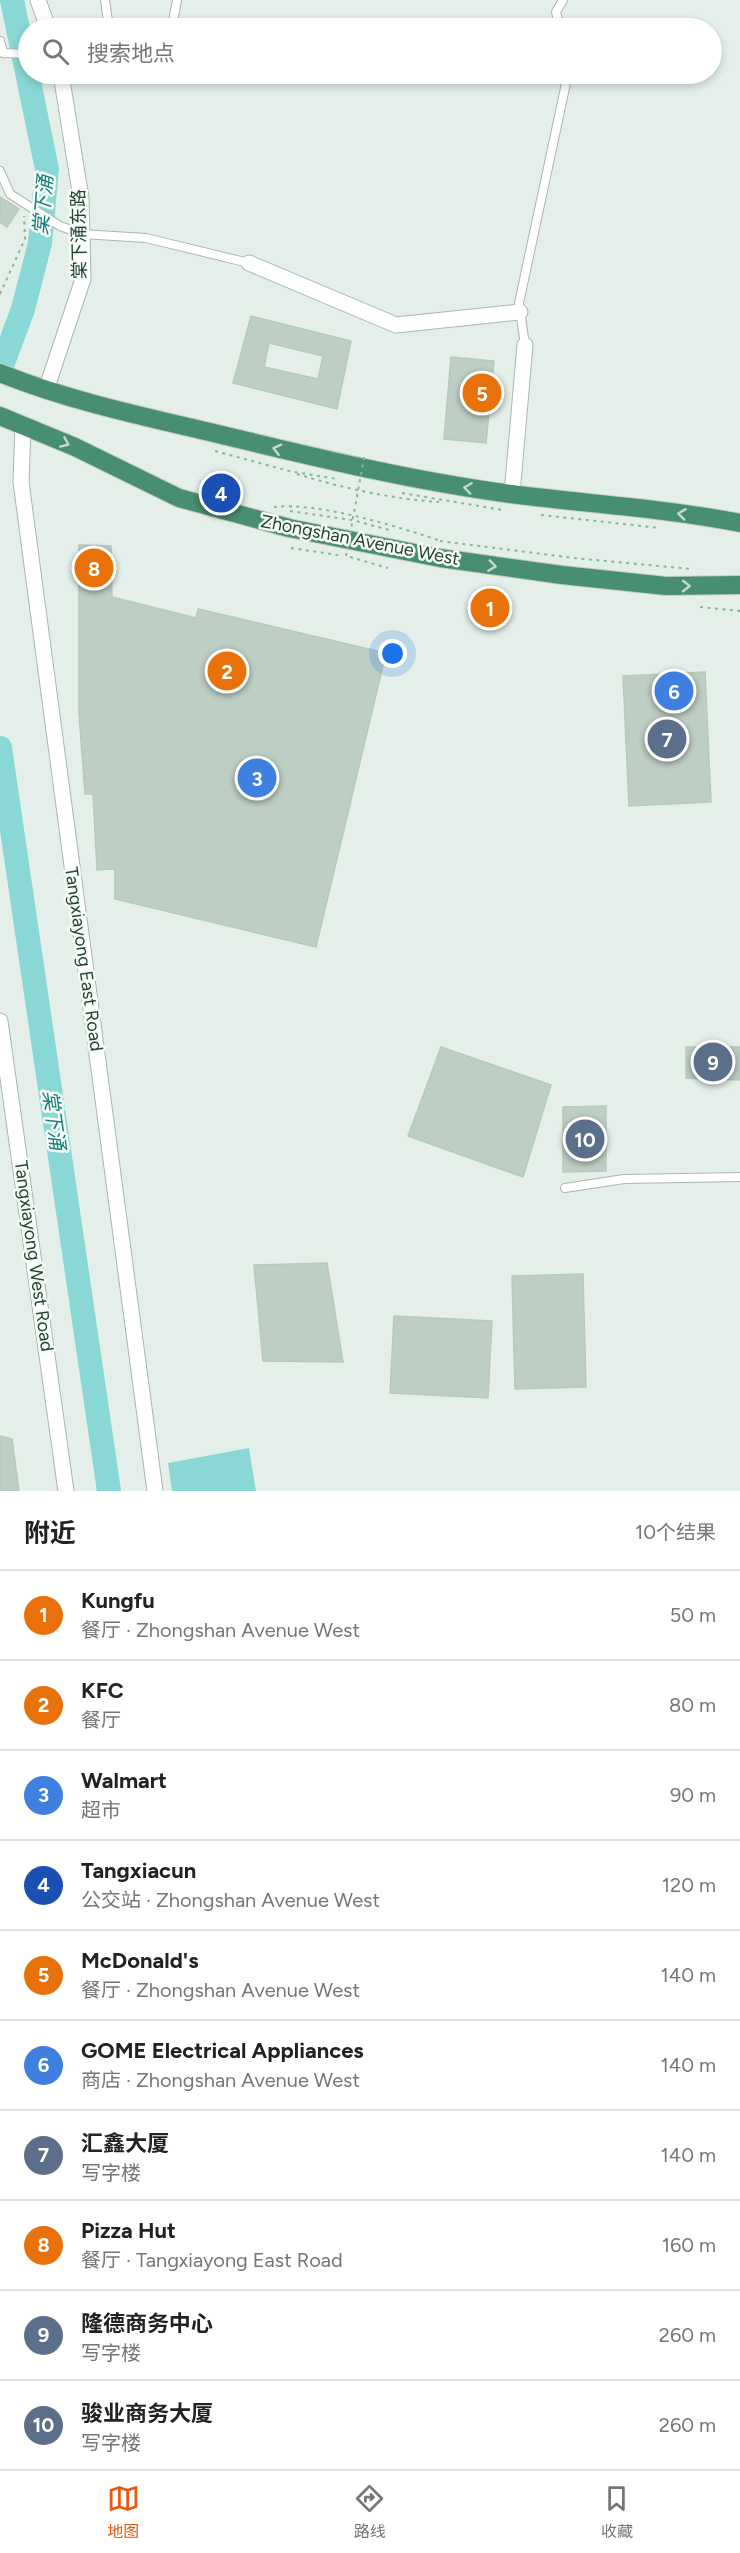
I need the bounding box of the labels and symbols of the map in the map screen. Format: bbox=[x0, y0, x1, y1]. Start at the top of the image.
water label: 棠下涌 bbox=[28, 172, 58, 236]
street label: 棠下涌东路 bbox=[67, 189, 91, 279]
pin: 5 bbox=[462, 370, 502, 416]
one-way arrow bbox=[59, 436, 70, 448]
one-way arrow bbox=[272, 443, 282, 456]
pin: 4 bbox=[202, 470, 240, 516]
one-way arrow bbox=[463, 483, 472, 495]
one-way arrow bbox=[678, 508, 687, 520]
street label: Zhongshan Avenue West bbox=[259, 510, 461, 570]
pin: 8 bbox=[74, 546, 113, 590]
one-way arrow bbox=[487, 559, 497, 571]
one-way arrow bbox=[681, 580, 690, 592]
pin: 1 bbox=[470, 586, 510, 630]
your location bbox=[378, 639, 407, 668]
pin: 2 bbox=[208, 648, 246, 694]
pin: 6 bbox=[654, 668, 694, 714]
pin: 7 bbox=[648, 716, 686, 762]
pin: 3 bbox=[238, 756, 276, 800]
street label: Tangxiayong East Road bbox=[60, 865, 108, 1053]
pin: 9 bbox=[694, 1040, 732, 1084]
water label: 棠下涌 bbox=[38, 1089, 70, 1153]
pin: 10 bbox=[566, 1116, 604, 1162]
street label: Tangxiayong West Road bbox=[10, 1159, 58, 1353]

